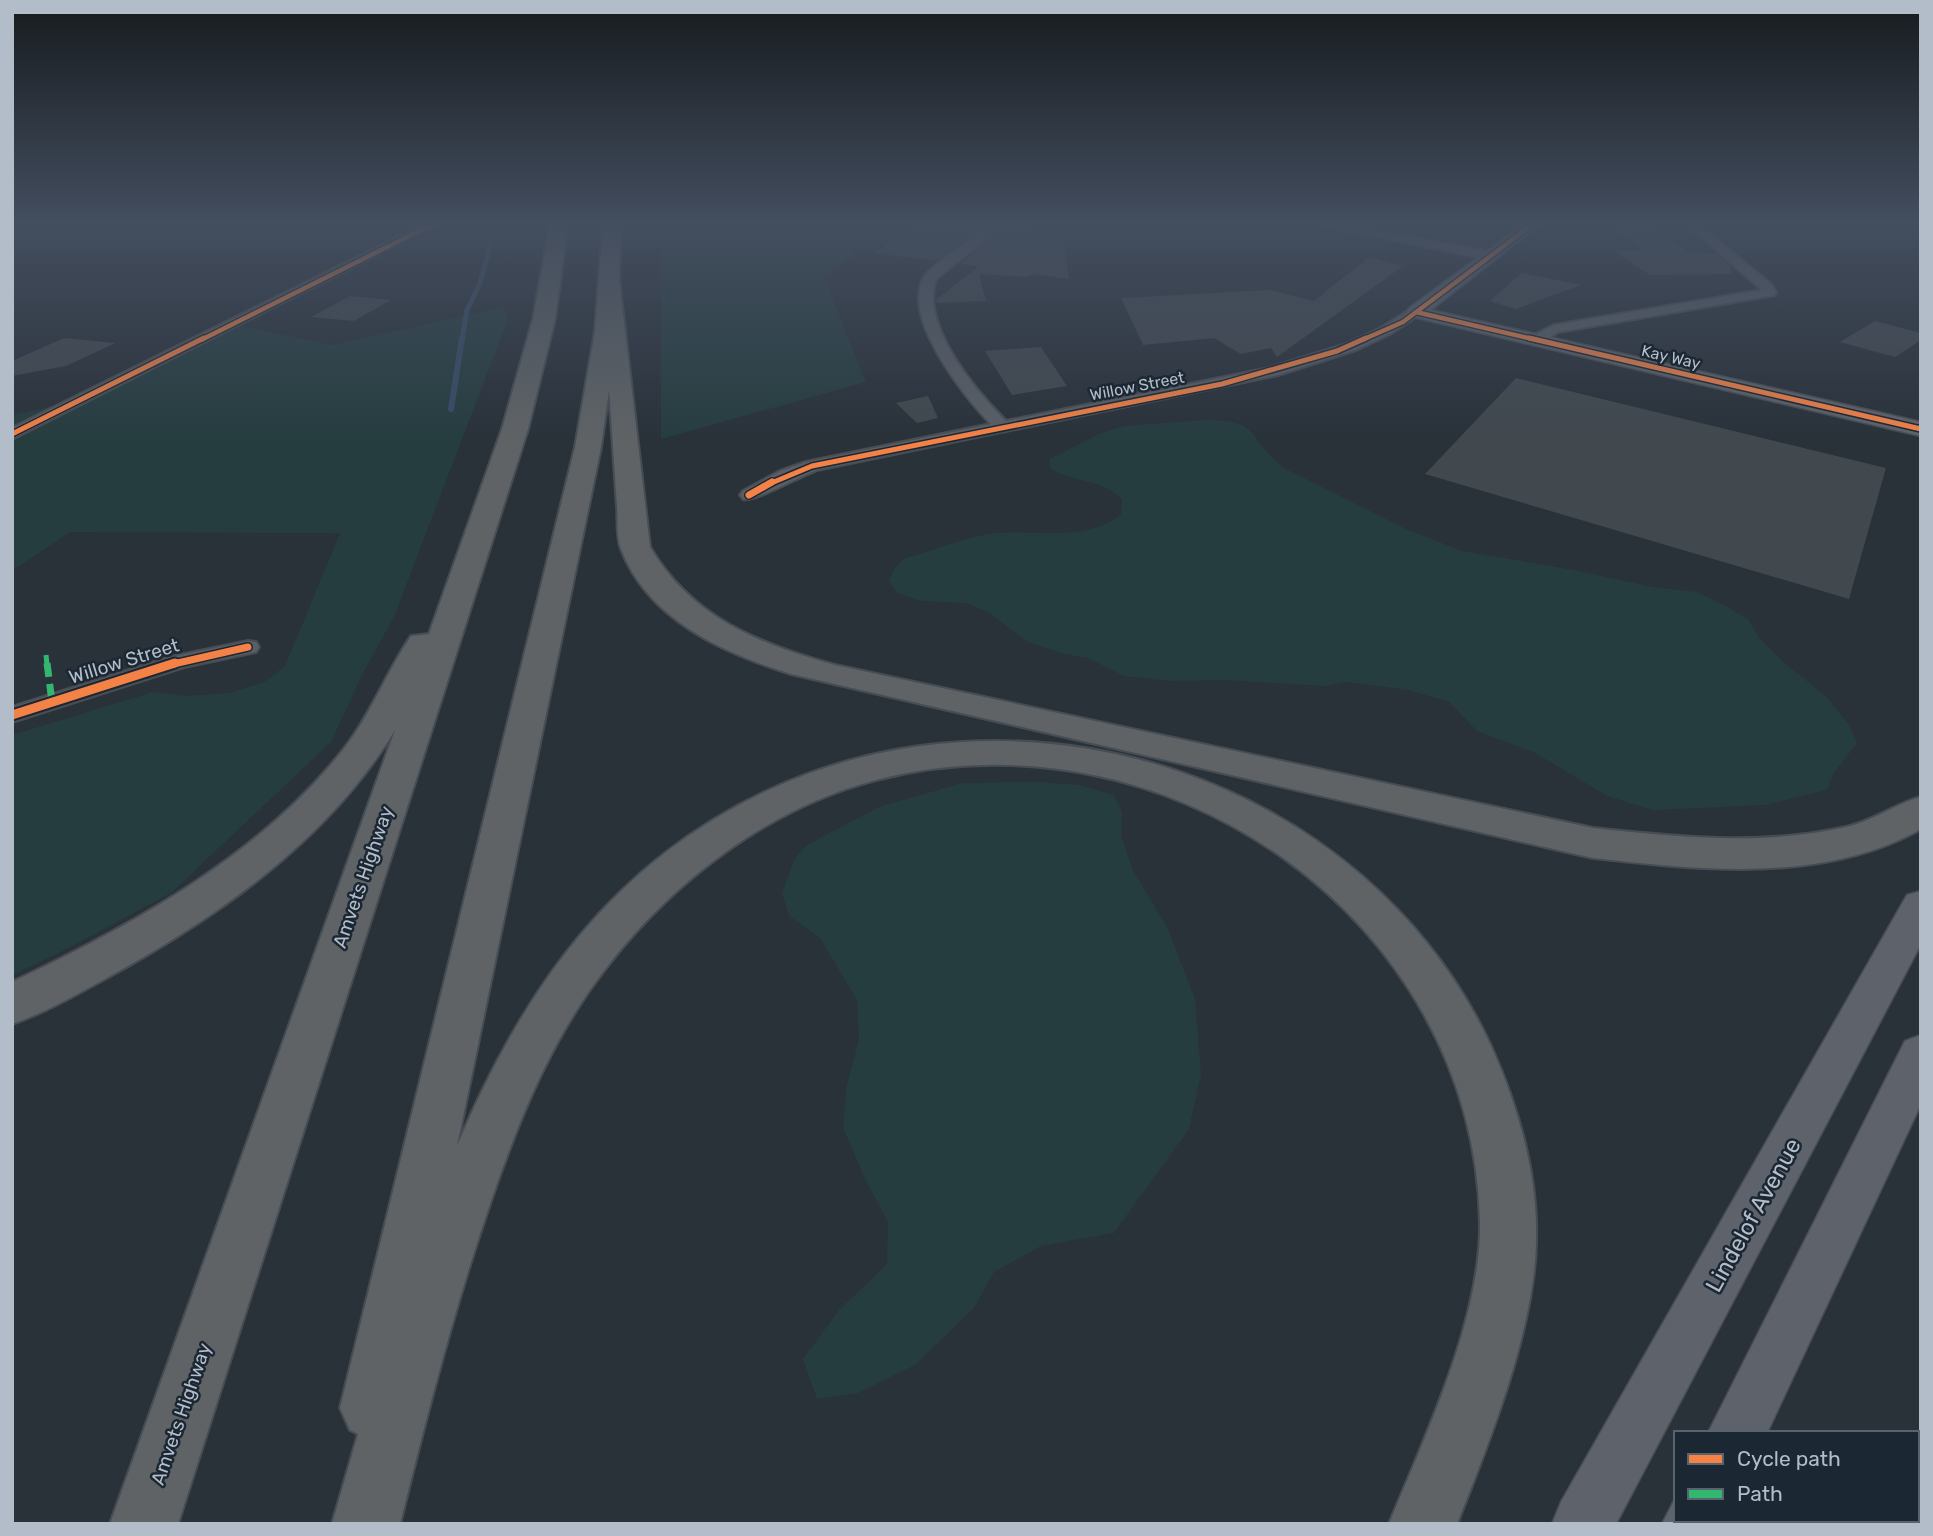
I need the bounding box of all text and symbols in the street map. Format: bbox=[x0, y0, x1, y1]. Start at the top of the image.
street label: Kay Way bbox=[1640, 341, 1703, 373]
street label: Willow Street bbox=[1088, 368, 1186, 404]
street label: Willow Street bbox=[66, 633, 182, 689]
street label: Amvets Highway bbox=[328, 803, 398, 951]
street label: Lindelof Avenue bbox=[1699, 1133, 1807, 1297]
street label: Amvets Highway bbox=[146, 1340, 216, 1488]
legend bbox=[1674, 1431, 1919, 1522]
text: Cycle path bbox=[1737, 1446, 1841, 1471]
text: Path bbox=[1737, 1481, 1783, 1506]

